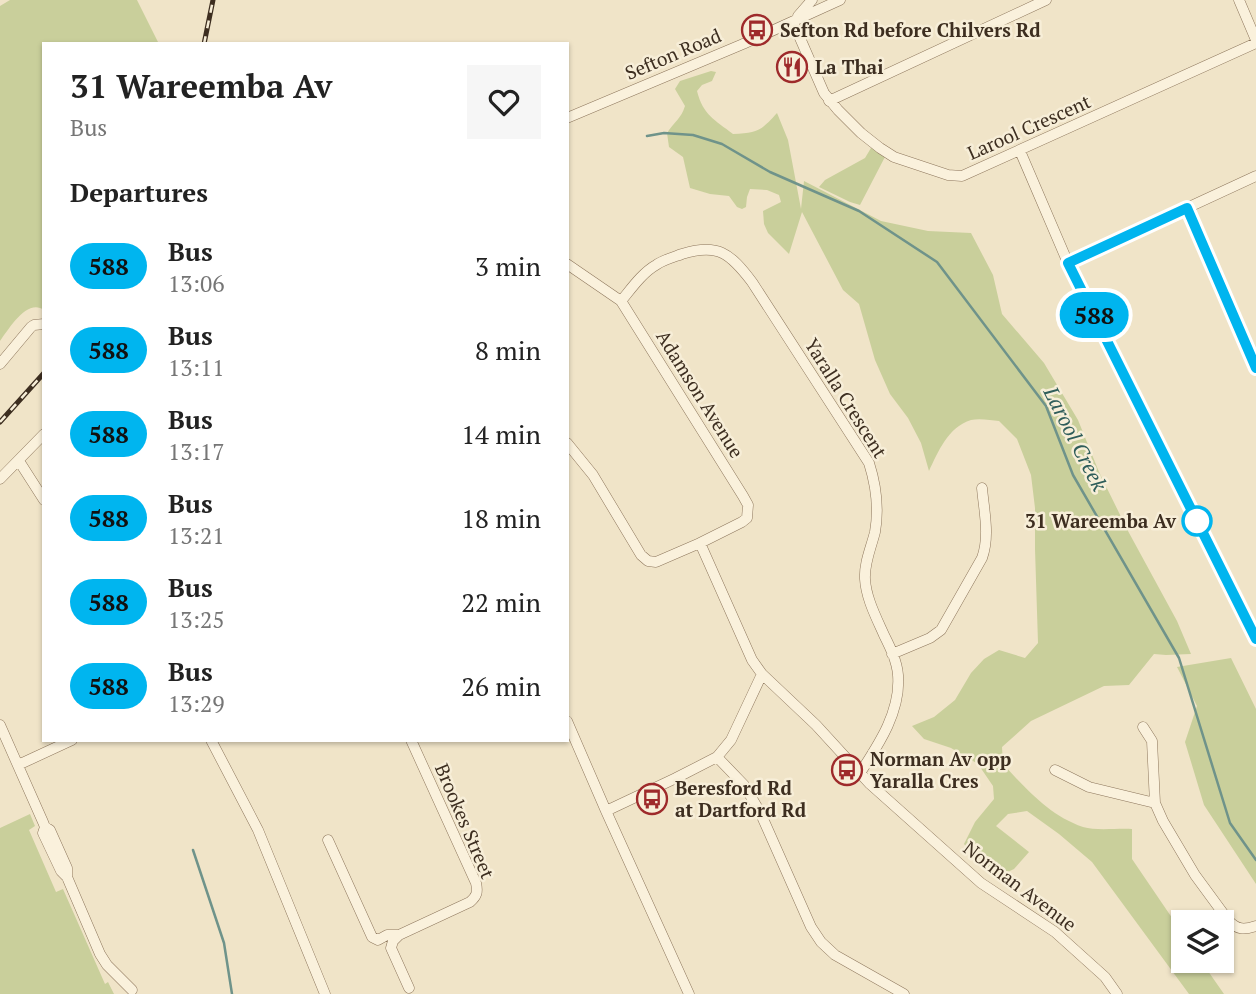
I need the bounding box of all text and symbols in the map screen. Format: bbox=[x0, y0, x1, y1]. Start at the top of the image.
bus stop icon: Sefton Rd before Chilvers Rd bbox=[740, 13, 774, 47]
place label: Sefton Rd before Chilvers Rd bbox=[780, 17, 1041, 42]
street label: Sefton Road bbox=[621, 22, 725, 85]
restaurant icon: La Thai bbox=[775, 50, 809, 84]
place label: La Thai bbox=[815, 54, 884, 79]
text: 31 Wareemba Av bbox=[70, 64, 332, 107]
button: heart bbox=[467, 65, 541, 139]
street label: Larool Crescent bbox=[963, 88, 1094, 165]
text: Bus bbox=[70, 112, 107, 143]
text: Departures bbox=[70, 175, 208, 209]
text: Bus bbox=[168, 234, 213, 268]
text: 3 min bbox=[475, 249, 541, 283]
text: 588 bbox=[88, 250, 129, 282]
text: 13:06 bbox=[168, 268, 225, 299]
line badge: 588 bbox=[1054, 292, 1134, 338]
text: 588 bbox=[1074, 299, 1114, 331]
text: Bus bbox=[168, 318, 213, 352]
street label: Adamson Avenue bbox=[651, 325, 750, 462]
text: 8 min bbox=[475, 333, 541, 367]
street label: Yaralla Crescent bbox=[800, 333, 893, 462]
text: 588 bbox=[88, 334, 129, 366]
text: 13:11 bbox=[168, 352, 225, 383]
water label: Larool Creek bbox=[1037, 381, 1115, 496]
text: Bus bbox=[168, 402, 213, 436]
text: 14 min bbox=[461, 417, 541, 451]
text: 588 bbox=[88, 418, 129, 450]
text: 13:17 bbox=[168, 436, 225, 467]
text: Bus bbox=[168, 486, 213, 520]
text: 18 min bbox=[461, 501, 541, 535]
text: 588 bbox=[88, 502, 129, 534]
marker: 31 Wareemba Av bbox=[1182, 506, 1212, 536]
place label: 31 Wareemba Av bbox=[1025, 508, 1177, 533]
text: 13:21 bbox=[168, 520, 225, 551]
text: Bus bbox=[168, 570, 213, 604]
text: 22 min bbox=[461, 585, 541, 619]
text: 588 bbox=[88, 586, 129, 618]
text: 13:25 bbox=[168, 604, 225, 635]
text: Bus bbox=[168, 654, 213, 688]
text: 26 min bbox=[461, 669, 541, 703]
text: 588 bbox=[88, 670, 129, 702]
text: 13:29 bbox=[168, 688, 225, 719]
place label: Norman Av opp Yaralla Cres bbox=[870, 746, 1011, 793]
bus stop icon: Norman Av opp Yaralla Cres bbox=[830, 753, 864, 787]
street label: Brookes Street bbox=[430, 759, 501, 882]
place label: Beresford Rd at Dartford Rd bbox=[675, 775, 807, 822]
bus stop icon: Beresford Rd at Dartford Rd bbox=[635, 782, 669, 816]
street label: Norman Avenue bbox=[959, 835, 1082, 936]
map controls bbox=[1171, 910, 1234, 973]
button: layers bbox=[1171, 910, 1234, 973]

